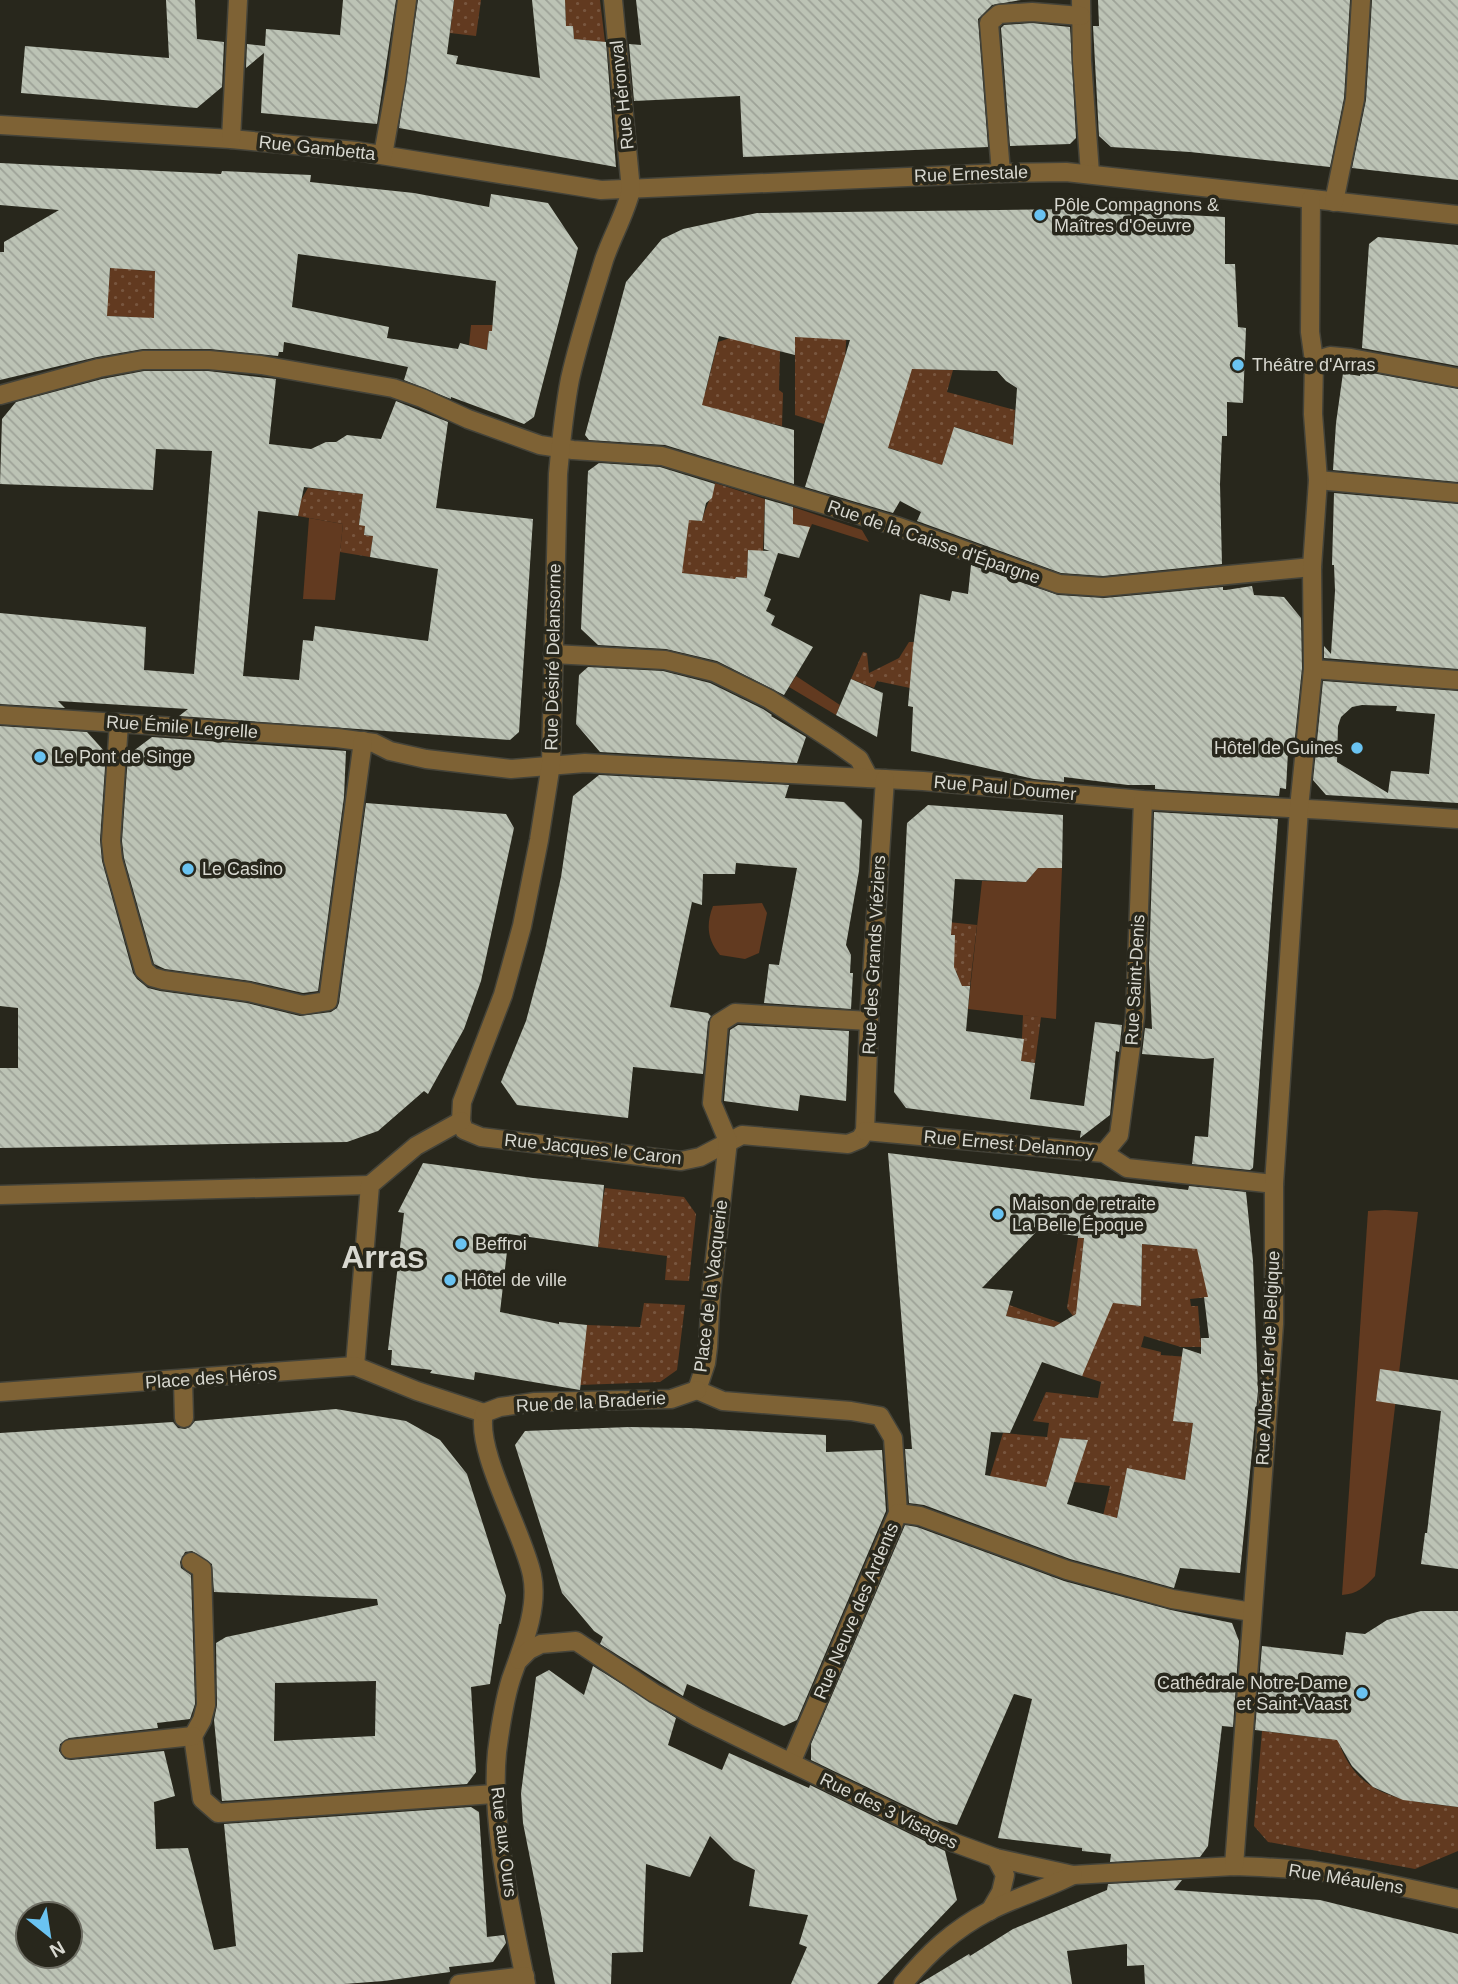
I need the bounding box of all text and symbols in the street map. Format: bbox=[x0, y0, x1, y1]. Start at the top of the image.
street label: Rue Héronval bbox=[606, 39, 638, 151]
street label: Rue Gambetta bbox=[258, 132, 377, 164]
street label: Rue Ernestale bbox=[914, 162, 1028, 186]
place label: Pôle Compagnons & Maîtres d'Oeuvre bbox=[1054, 195, 1219, 236]
marker: Pôle Compagnons & Maîtres d'Oeuvre bbox=[1032, 207, 1048, 223]
place label: Théâtre d'Arras bbox=[1252, 355, 1376, 375]
marker: Théâtre d'Arras bbox=[1230, 357, 1246, 373]
street label: Rue de la Caisse d'Épargne bbox=[825, 496, 1043, 588]
street label: Rue Désiré Delansorne bbox=[541, 563, 565, 751]
street label: Rue Émile Legrelle bbox=[105, 712, 259, 742]
place label: Hôtel de Guines bbox=[1214, 738, 1343, 758]
marker: Hôtel de Guines bbox=[1349, 740, 1365, 756]
place label: Le Pont de Singe bbox=[54, 747, 192, 767]
marker: Le Pont de Singe bbox=[32, 749, 48, 765]
street label: Rue Paul Doumer bbox=[933, 772, 1077, 804]
street label: Rue des Grands Viéziers bbox=[859, 855, 889, 1055]
place label: Le Casino bbox=[202, 859, 283, 879]
marker: Le Casino bbox=[180, 861, 196, 877]
street label: Rue Saint-Denis bbox=[1122, 914, 1148, 1046]
street label: Rue Ernest Delannoy bbox=[923, 1127, 1095, 1161]
street label: Rue Jacques le Caron bbox=[503, 1130, 683, 1168]
place label: Maison de retraite La Belle Époque bbox=[1012, 1194, 1156, 1235]
street label: Place de la Vacquerie bbox=[690, 1199, 732, 1373]
marker: Maison de retraite La Belle Époque bbox=[990, 1206, 1006, 1222]
place label: Beffroi bbox=[475, 1234, 527, 1254]
marker: Beffroi bbox=[453, 1236, 469, 1252]
district label: Arras bbox=[341, 1239, 425, 1275]
street label: Rue Albert 1er de Belgique bbox=[1252, 1250, 1284, 1466]
place label: Hôtel de ville bbox=[464, 1270, 567, 1290]
marker: Hôtel de ville bbox=[442, 1272, 458, 1288]
street label: Place des Héros bbox=[144, 1363, 278, 1393]
street label: Rue de la Braderie bbox=[516, 1388, 666, 1416]
street label: Rue Neuve des Ardents bbox=[810, 1520, 902, 1702]
place label: Cathédrale Notre-Dame et Saint-Vaast bbox=[1157, 1673, 1348, 1714]
marker: Cathédrale Notre-Dame et Saint-Vaast bbox=[1354, 1685, 1370, 1701]
street label: Rue des 3 Visages bbox=[817, 1769, 961, 1853]
street label: Rue aux Ours bbox=[487, 1786, 521, 1898]
street label: Rue Méaulens bbox=[1287, 1860, 1405, 1898]
north arrow bbox=[14, 1900, 84, 1970]
text: N bbox=[46, 1937, 68, 1962]

